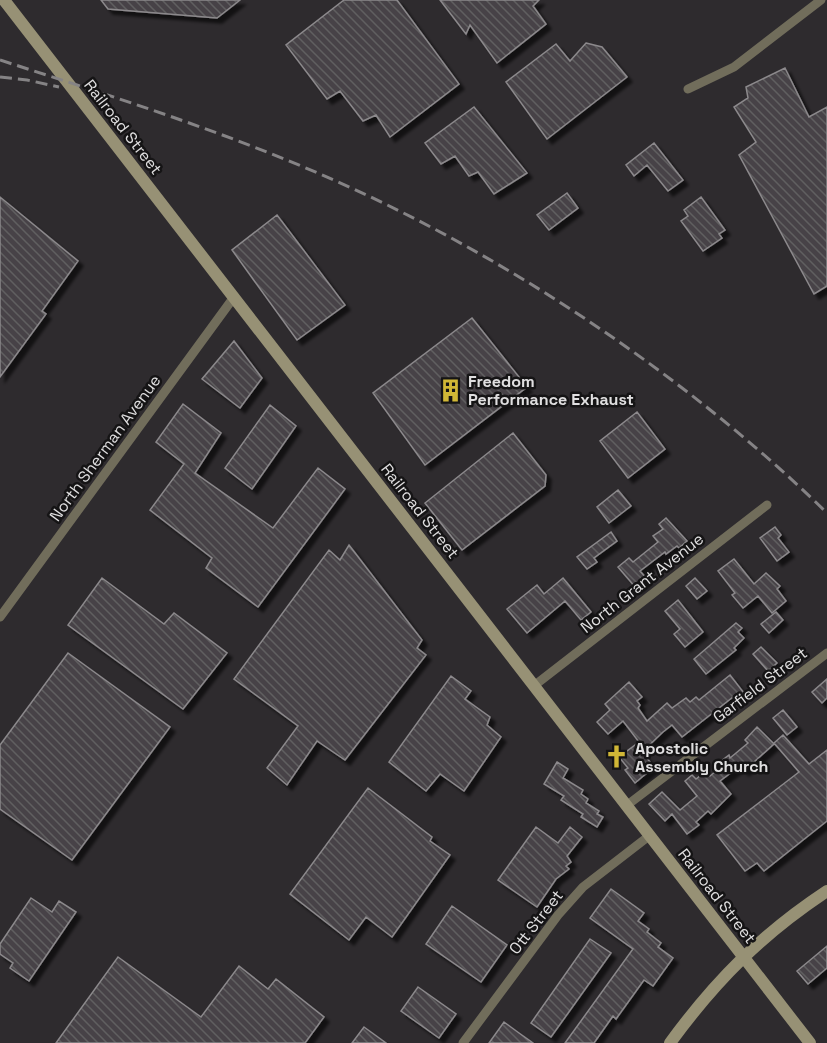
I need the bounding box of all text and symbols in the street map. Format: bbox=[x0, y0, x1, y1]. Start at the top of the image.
street label: Railroad Street bbox=[79, 75, 167, 179]
street label: North Sherman Avenue bbox=[45, 371, 165, 525]
place label: Freedom Performance Exhaust bbox=[468, 371, 634, 410]
building icon: Freedom Performance Exhaust bbox=[437, 377, 463, 403]
street label: Railroad Street bbox=[376, 459, 464, 563]
street label: North Grant Avenue bbox=[576, 528, 708, 638]
street label: Garfield Street bbox=[709, 643, 811, 727]
place label: Apostolic Assembly Church bbox=[635, 738, 768, 777]
church icon: Apostolic Assembly Church bbox=[604, 744, 630, 770]
street label: Railroad Street bbox=[673, 844, 761, 948]
street label: Ott Street bbox=[504, 885, 568, 959]

